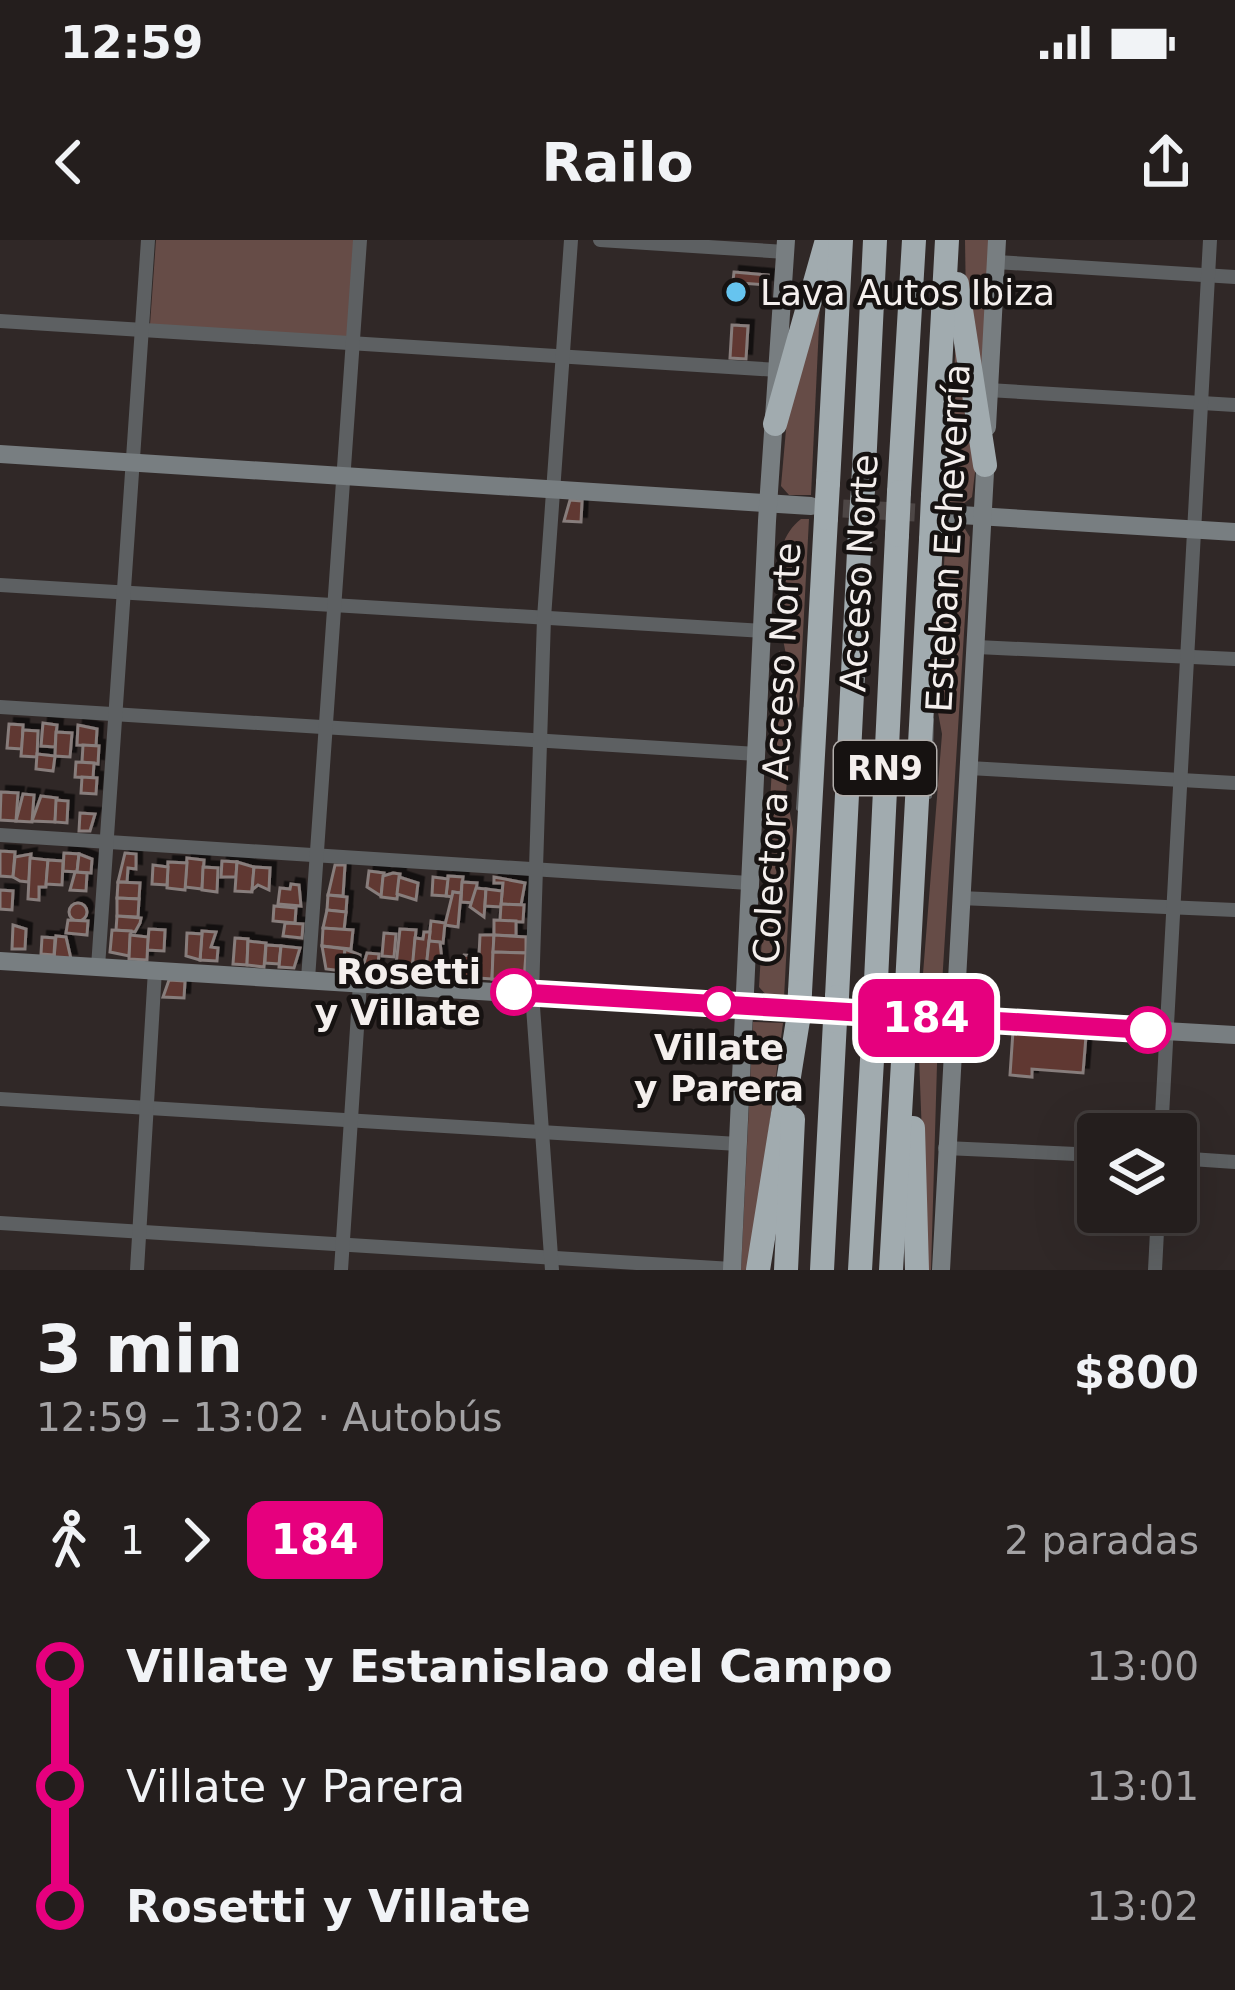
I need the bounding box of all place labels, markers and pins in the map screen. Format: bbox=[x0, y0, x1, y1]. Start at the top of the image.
place label: Lava Autos Ibiza bbox=[760, 272, 1055, 313]
marker: Lava Autos Ibiza bbox=[723, 279, 749, 305]
place label: Rosetti y Villate bbox=[315, 951, 481, 1033]
marker: Rosetti y Villate bbox=[492, 970, 536, 1014]
marker: Villate y Parera bbox=[703, 988, 735, 1020]
unlabelled marker bbox=[1126, 1008, 1170, 1052]
place label: Villate y Parera bbox=[634, 1027, 804, 1109]

